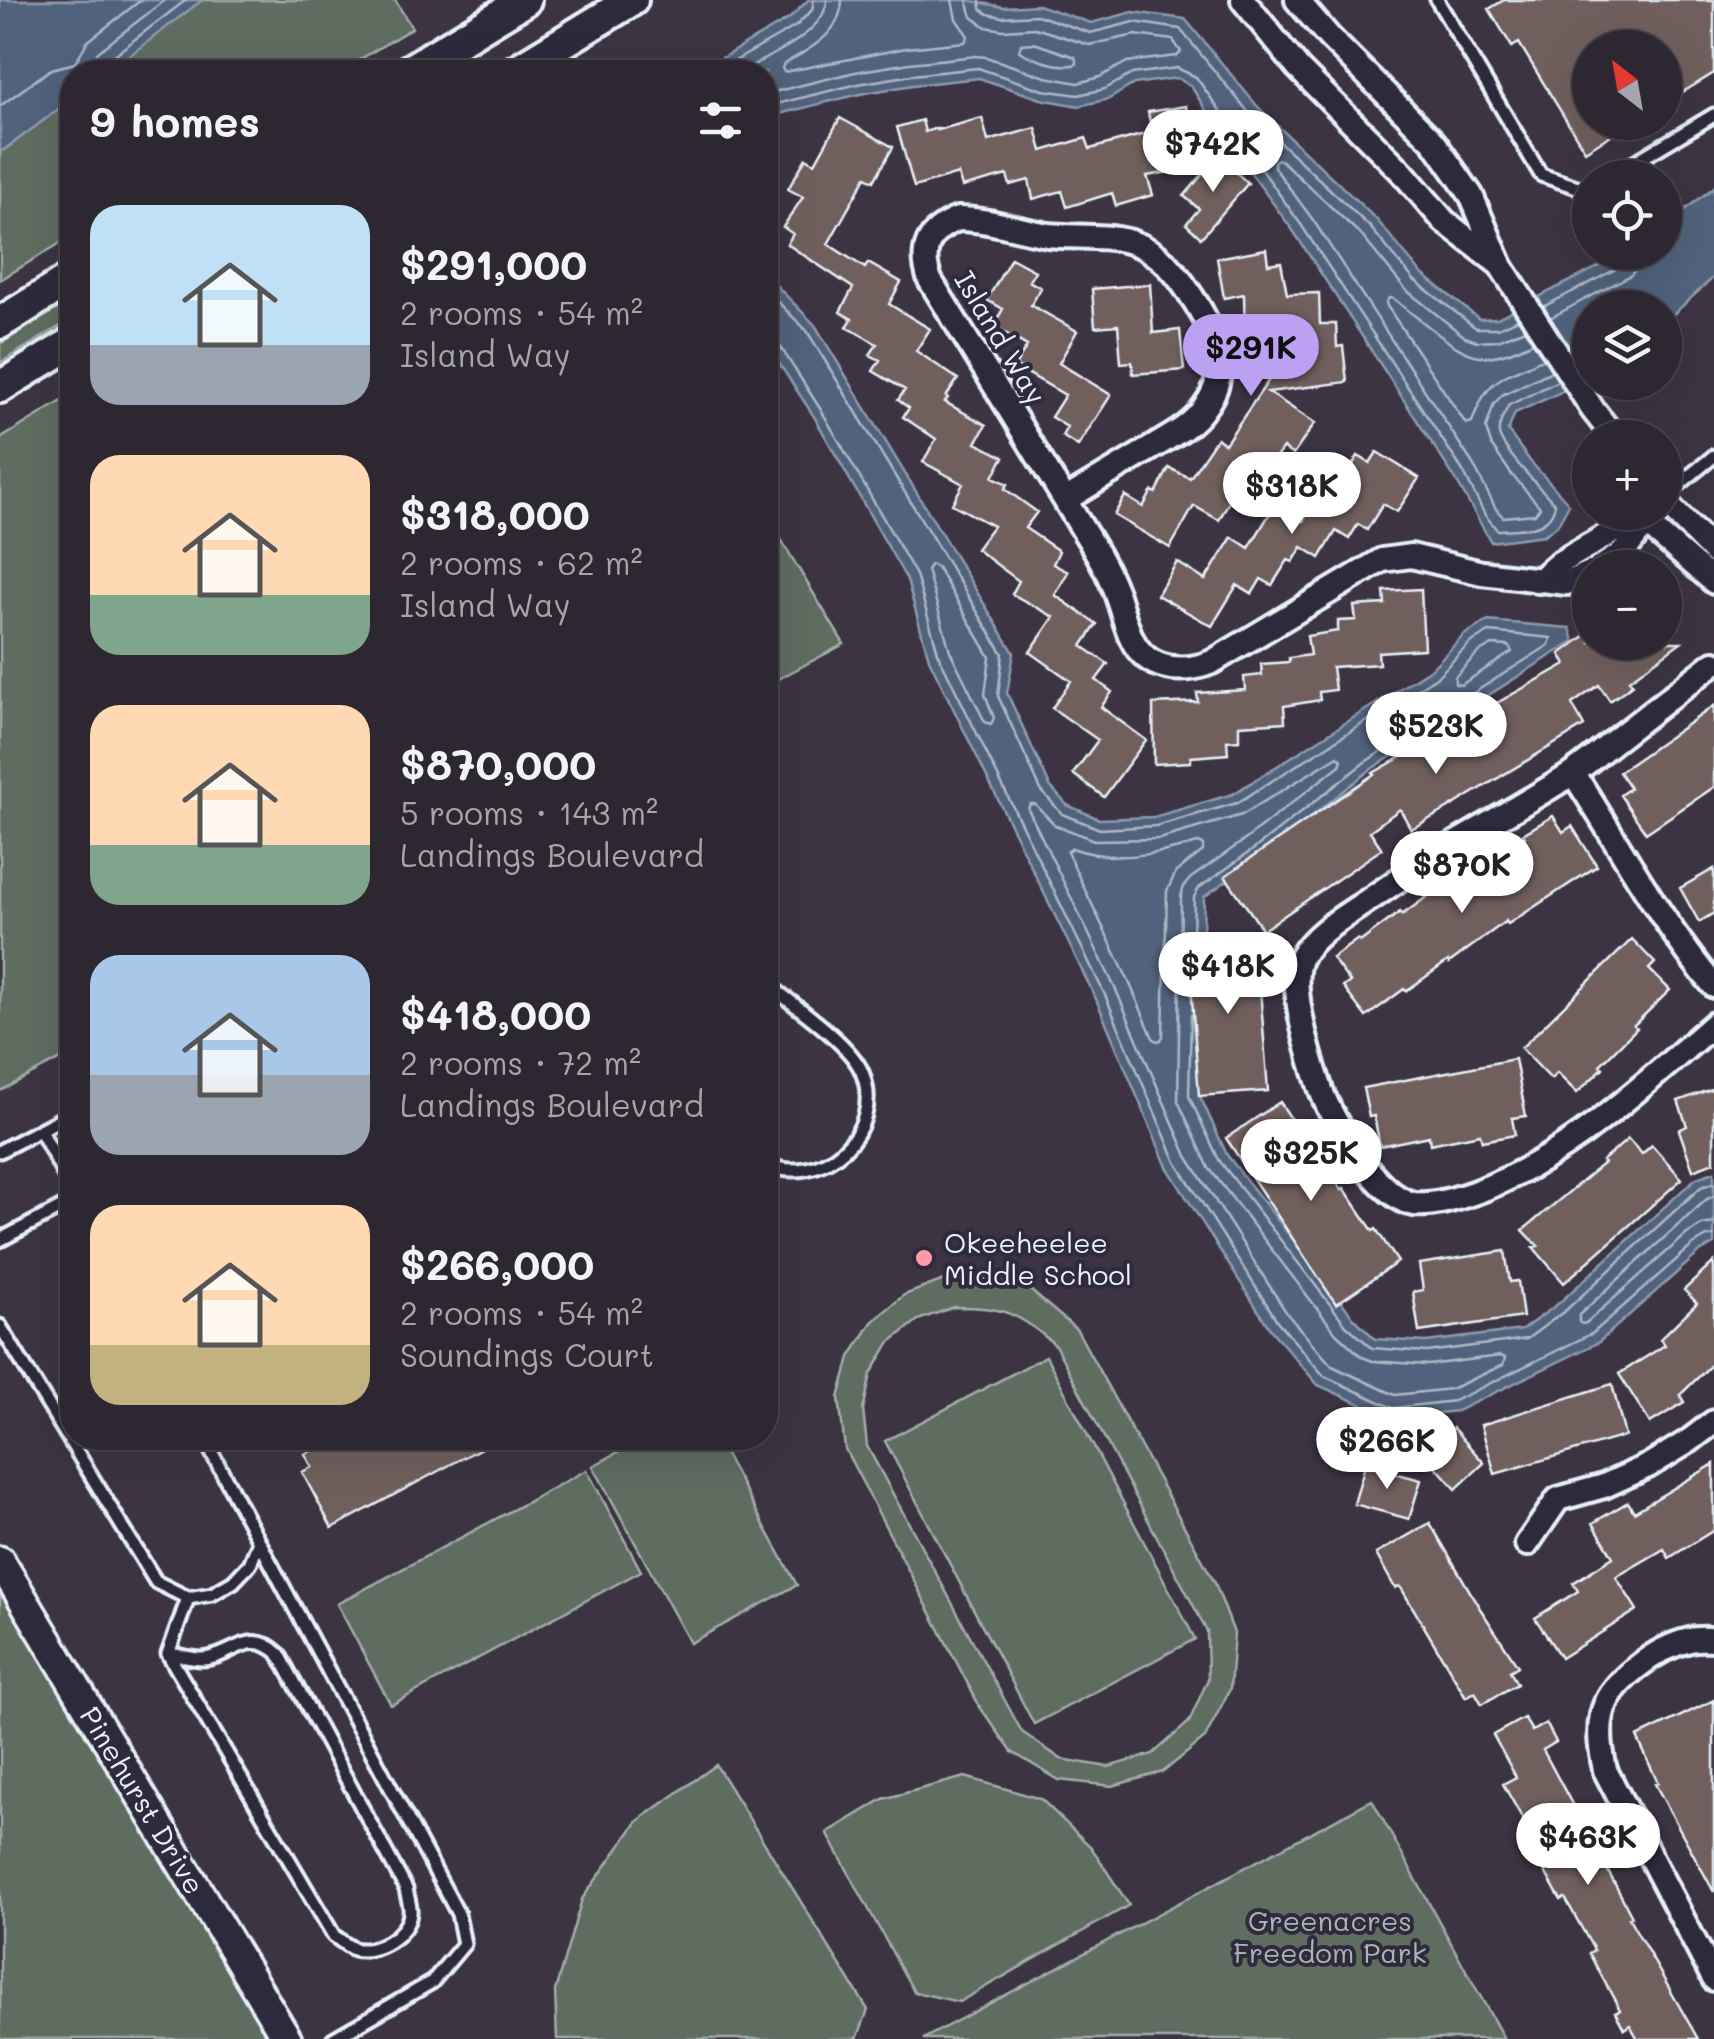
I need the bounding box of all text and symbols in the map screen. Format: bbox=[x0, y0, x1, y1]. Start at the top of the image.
north arrow bbox=[1572, 30, 1682, 140]
map controls bbox=[1572, 30, 1682, 660]
text: 9 homes bbox=[90, 93, 260, 148]
icon: filters bbox=[693, 93, 748, 148]
pin: $742K bbox=[1143, 110, 1283, 195]
text: $742K bbox=[1165, 121, 1261, 163]
button: locate bbox=[1572, 160, 1682, 270]
text: $291,000 bbox=[400, 236, 587, 291]
icon: home bbox=[170, 245, 290, 365]
street label: Island Way bbox=[947, 264, 1055, 410]
button: layers bbox=[1572, 290, 1682, 400]
text: 2 rooms · 54 m² bbox=[400, 291, 643, 333]
pin: $291K bbox=[1181, 314, 1321, 399]
text: $291K bbox=[1205, 325, 1297, 367]
text: Island Way bbox=[400, 333, 571, 375]
button: + bbox=[1572, 420, 1682, 530]
pin: $318K bbox=[1222, 452, 1362, 537]
text: $318K bbox=[1245, 463, 1339, 505]
text: $318,000 bbox=[400, 486, 590, 541]
icon: home bbox=[170, 495, 290, 615]
text: 2 rooms · 62 m² bbox=[400, 541, 643, 583]
button: − bbox=[1572, 550, 1682, 660]
text: Island Way bbox=[400, 583, 571, 625]
pin: $523K bbox=[1366, 692, 1506, 777]
text: $523K bbox=[1388, 703, 1484, 745]
text: $870,000 bbox=[400, 736, 596, 791]
icon: home bbox=[170, 745, 290, 865]
text: 5 rooms · 143 m² bbox=[400, 791, 658, 833]
pin: $870K bbox=[1392, 831, 1532, 916]
text: Landings Boulevard bbox=[400, 833, 704, 875]
text: $870K bbox=[1412, 842, 1512, 884]
pin: $418K bbox=[1158, 932, 1298, 1017]
text: $418K bbox=[1180, 943, 1276, 985]
text: $418,000 bbox=[400, 986, 591, 1041]
icon: home bbox=[170, 995, 290, 1115]
text: 2 rooms · 72 m² bbox=[400, 1041, 641, 1083]
text: Landings Boulevard bbox=[400, 1083, 704, 1125]
pin: $325K bbox=[1241, 1119, 1381, 1204]
text: $325K bbox=[1263, 1130, 1359, 1172]
place label: Okeeheelee Middle School bbox=[944, 1224, 1132, 1292]
text: $266,000 bbox=[400, 1236, 594, 1291]
icon: home bbox=[170, 1245, 290, 1365]
marker: Okeeheelee Middle School bbox=[913, 1247, 935, 1269]
text: 2 rooms · 54 m² bbox=[400, 1291, 643, 1333]
text: Soundings Court bbox=[400, 1333, 654, 1375]
pin: $266K bbox=[1317, 1407, 1457, 1492]
text: $266K bbox=[1338, 1418, 1436, 1460]
street label: Pinehurst Drive bbox=[73, 1700, 213, 1900]
pin: $463K bbox=[1518, 1803, 1658, 1888]
text: $463K bbox=[1538, 1814, 1638, 1856]
park label: Greenacres Freedom Park bbox=[1233, 1902, 1427, 1970]

